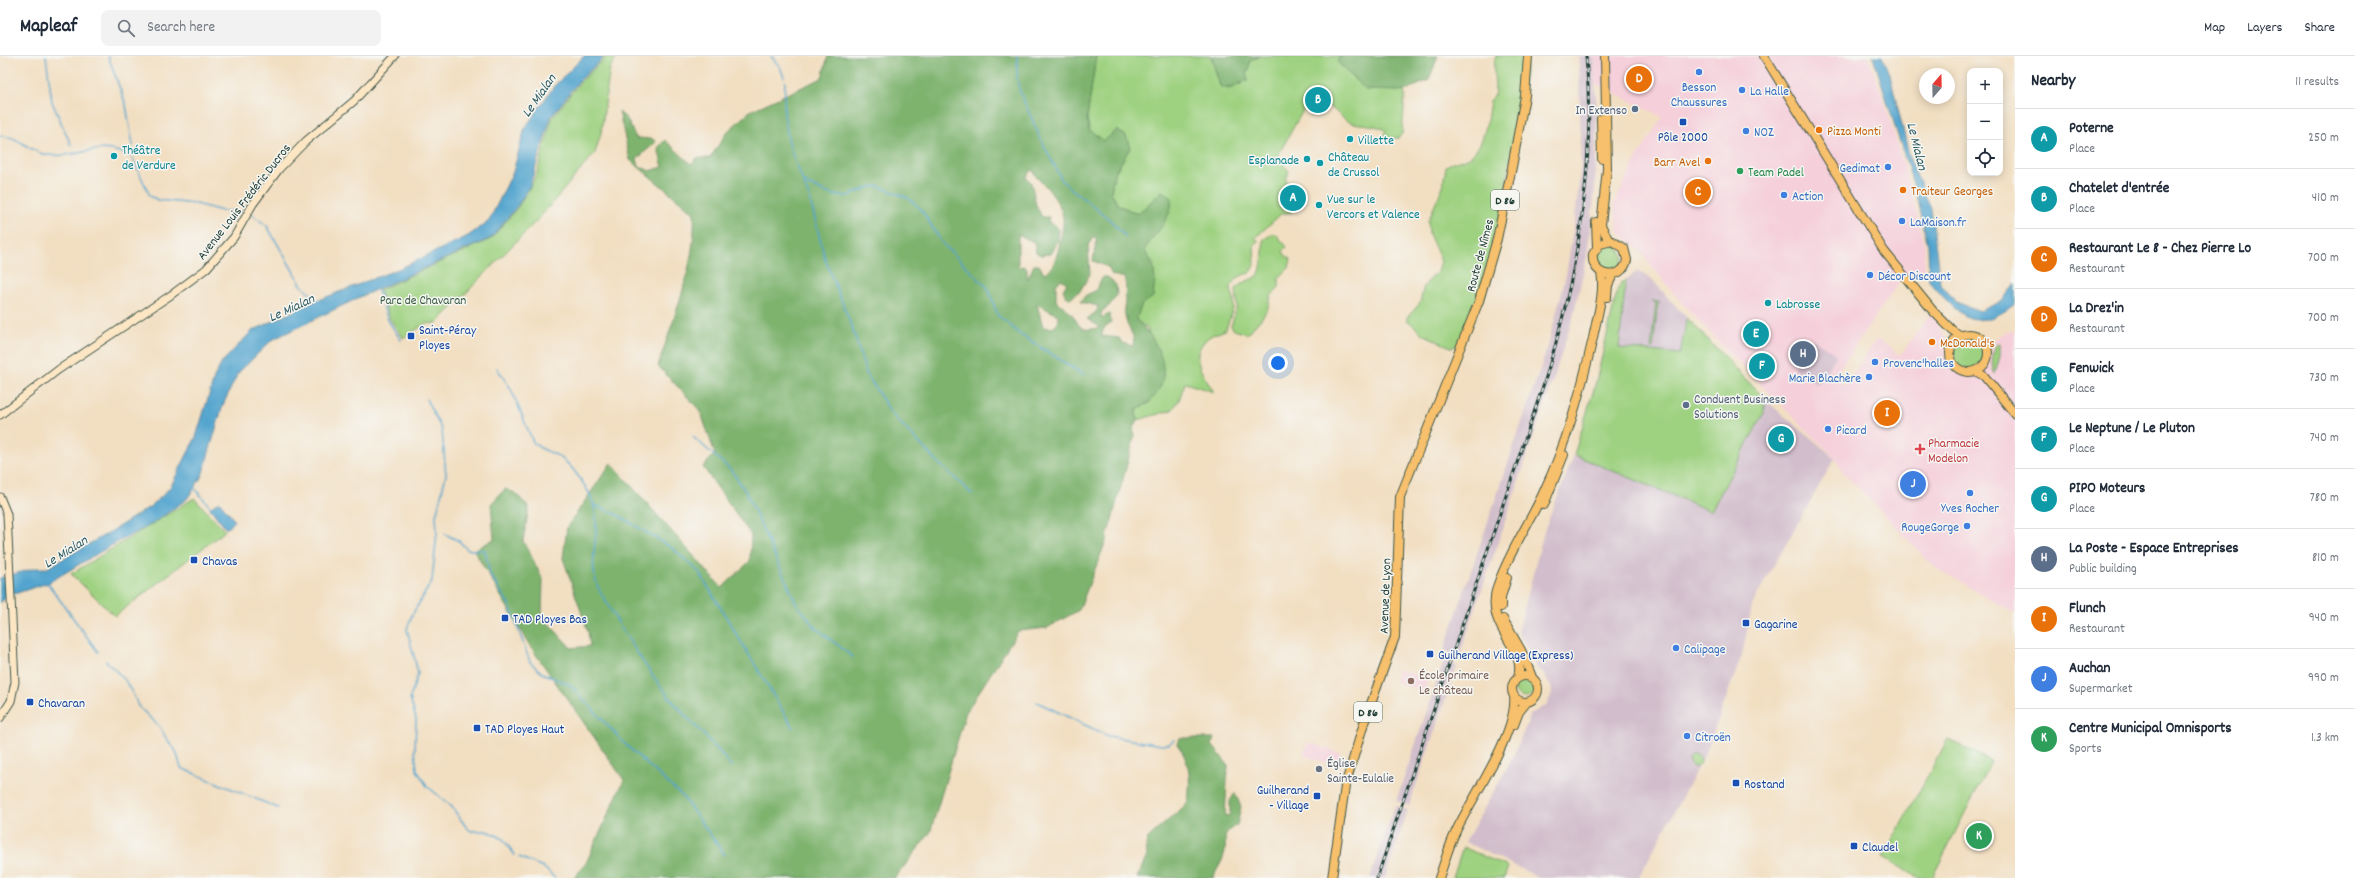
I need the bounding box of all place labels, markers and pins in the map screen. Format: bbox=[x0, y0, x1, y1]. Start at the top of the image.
pin: D bbox=[1626, 64, 1652, 94]
marker: Besson Chaussures bbox=[1694, 67, 1704, 77]
place label: Besson Chaussures bbox=[1671, 79, 1727, 113]
place label: La Halle bbox=[1750, 83, 1789, 102]
pin: B bbox=[1305, 85, 1331, 115]
marker: La Halle bbox=[1737, 85, 1747, 95]
place label: In Extenso bbox=[1575, 102, 1627, 121]
marker: In Extenso bbox=[1630, 104, 1640, 114]
marker: Pôle 2000 bbox=[1678, 117, 1688, 127]
place label: Pizza Monti bbox=[1827, 123, 1881, 142]
place label: NOZ bbox=[1754, 124, 1774, 143]
marker: Pizza Monti bbox=[1814, 125, 1824, 135]
marker: NOZ bbox=[1741, 126, 1751, 136]
place label: Pôle 2000 bbox=[1658, 129, 1708, 148]
place label: Villette bbox=[1358, 132, 1394, 151]
marker: Villette bbox=[1345, 134, 1355, 144]
place label: Théâtre de Verdure bbox=[122, 142, 176, 176]
place label: Château de Crussol bbox=[1328, 149, 1379, 183]
marker: Théâtre de Verdure bbox=[109, 151, 119, 161]
place label: Esplanade bbox=[1249, 152, 1299, 171]
marker: Esplanade bbox=[1302, 154, 1312, 164]
place label: Barr Avel bbox=[1654, 154, 1700, 173]
marker: Barr Avel bbox=[1703, 156, 1713, 166]
marker: Château de Crussol bbox=[1315, 158, 1325, 168]
place label: Gedimat bbox=[1839, 160, 1880, 179]
marker: Gedimat bbox=[1883, 162, 1893, 172]
place label: Team Padel bbox=[1748, 164, 1804, 183]
marker: Team Padel bbox=[1735, 166, 1745, 176]
pin: C bbox=[1685, 177, 1711, 207]
pin: A bbox=[1280, 183, 1306, 213]
place label: Traiteur Georges bbox=[1911, 183, 1993, 202]
marker: Traiteur Georges bbox=[1898, 185, 1908, 195]
place label: Action bbox=[1792, 188, 1823, 207]
marker: Action bbox=[1779, 190, 1789, 200]
place label: Vue sur le Vercors et Valence bbox=[1327, 191, 1420, 225]
marker: Vue sur le Vercors et Valence bbox=[1314, 200, 1324, 210]
place label: LaMaison.fr bbox=[1910, 214, 1967, 233]
marker: LaMaison.fr bbox=[1897, 216, 1907, 226]
place label: Décor Discount bbox=[1878, 268, 1951, 287]
marker: Décor Discount bbox=[1865, 270, 1875, 280]
place label: Labrosse bbox=[1776, 296, 1821, 315]
marker: Labrosse bbox=[1763, 298, 1773, 308]
pin: E bbox=[1743, 319, 1769, 349]
place label: Saint-Péray Ployes bbox=[419, 322, 477, 356]
marker: Saint-Péray Ployes bbox=[406, 331, 416, 341]
place label: McDonald's bbox=[1940, 335, 1995, 354]
marker: McDonald's bbox=[1927, 337, 1937, 347]
pin: H bbox=[1790, 339, 1816, 369]
pin: F bbox=[1749, 351, 1775, 381]
place label: Provenc'halles bbox=[1883, 355, 1954, 374]
marker: Provenc'halles bbox=[1870, 357, 1880, 367]
place label: Marie Blachère bbox=[1789, 370, 1861, 389]
marker: Marie Blachère bbox=[1864, 372, 1874, 382]
place label: Conduent Business Solutions bbox=[1694, 391, 1786, 425]
pin: I bbox=[1874, 398, 1900, 428]
marker: Conduent Business Solutions bbox=[1681, 400, 1691, 410]
place label: Picard bbox=[1836, 422, 1867, 441]
pin: G bbox=[1768, 424, 1794, 454]
marker: Picard bbox=[1823, 424, 1833, 434]
place label: Pharmacie Modelon bbox=[1928, 435, 1979, 469]
marker: Pharmacie Modelon bbox=[1915, 444, 1925, 454]
pin: J bbox=[1900, 469, 1926, 499]
marker: Yves Rocher bbox=[1965, 488, 1975, 498]
place label: Yves Rocher bbox=[1941, 500, 1999, 519]
place label: RougeGorge bbox=[1901, 519, 1959, 538]
marker: RougeGorge bbox=[1962, 521, 1972, 531]
place label: Chavas bbox=[202, 553, 237, 572]
marker: Chavas bbox=[189, 555, 199, 565]
place label: TAD Ployes Bas bbox=[513, 611, 587, 630]
marker: TAD Ployes Bas bbox=[500, 613, 510, 623]
place label: Gagarine bbox=[1754, 616, 1798, 635]
marker: Gagarine bbox=[1741, 618, 1751, 628]
place label: Calipage bbox=[1684, 641, 1726, 660]
marker: Calipage bbox=[1671, 643, 1681, 653]
place label: Guilherand Village (Express) bbox=[1438, 647, 1573, 666]
marker: Guilherand Village (Express) bbox=[1425, 649, 1435, 659]
place label: École primaire Le château bbox=[1419, 667, 1489, 701]
marker: École primaire Le château bbox=[1406, 676, 1416, 686]
place label: Chavaran bbox=[38, 695, 85, 714]
marker: Chavaran bbox=[25, 697, 35, 707]
place label: TAD Ployes Haut bbox=[485, 721, 565, 740]
marker: TAD Ployes Haut bbox=[472, 723, 482, 733]
place label: Citroën bbox=[1695, 729, 1731, 748]
marker: Citroën bbox=[1682, 731, 1692, 741]
place label: Église Sainte-Eulalie bbox=[1327, 755, 1394, 789]
marker: Église Sainte-Eulalie bbox=[1314, 764, 1324, 774]
place label: Rostand bbox=[1744, 776, 1785, 795]
marker: Rostand bbox=[1731, 778, 1741, 788]
place label: Guilherand - Village bbox=[1257, 782, 1309, 816]
marker: Guilherand - Village bbox=[1312, 791, 1322, 801]
pin: K bbox=[1966, 821, 1992, 851]
place label: Claudel bbox=[1862, 839, 1898, 858]
marker: Claudel bbox=[1849, 841, 1859, 851]

